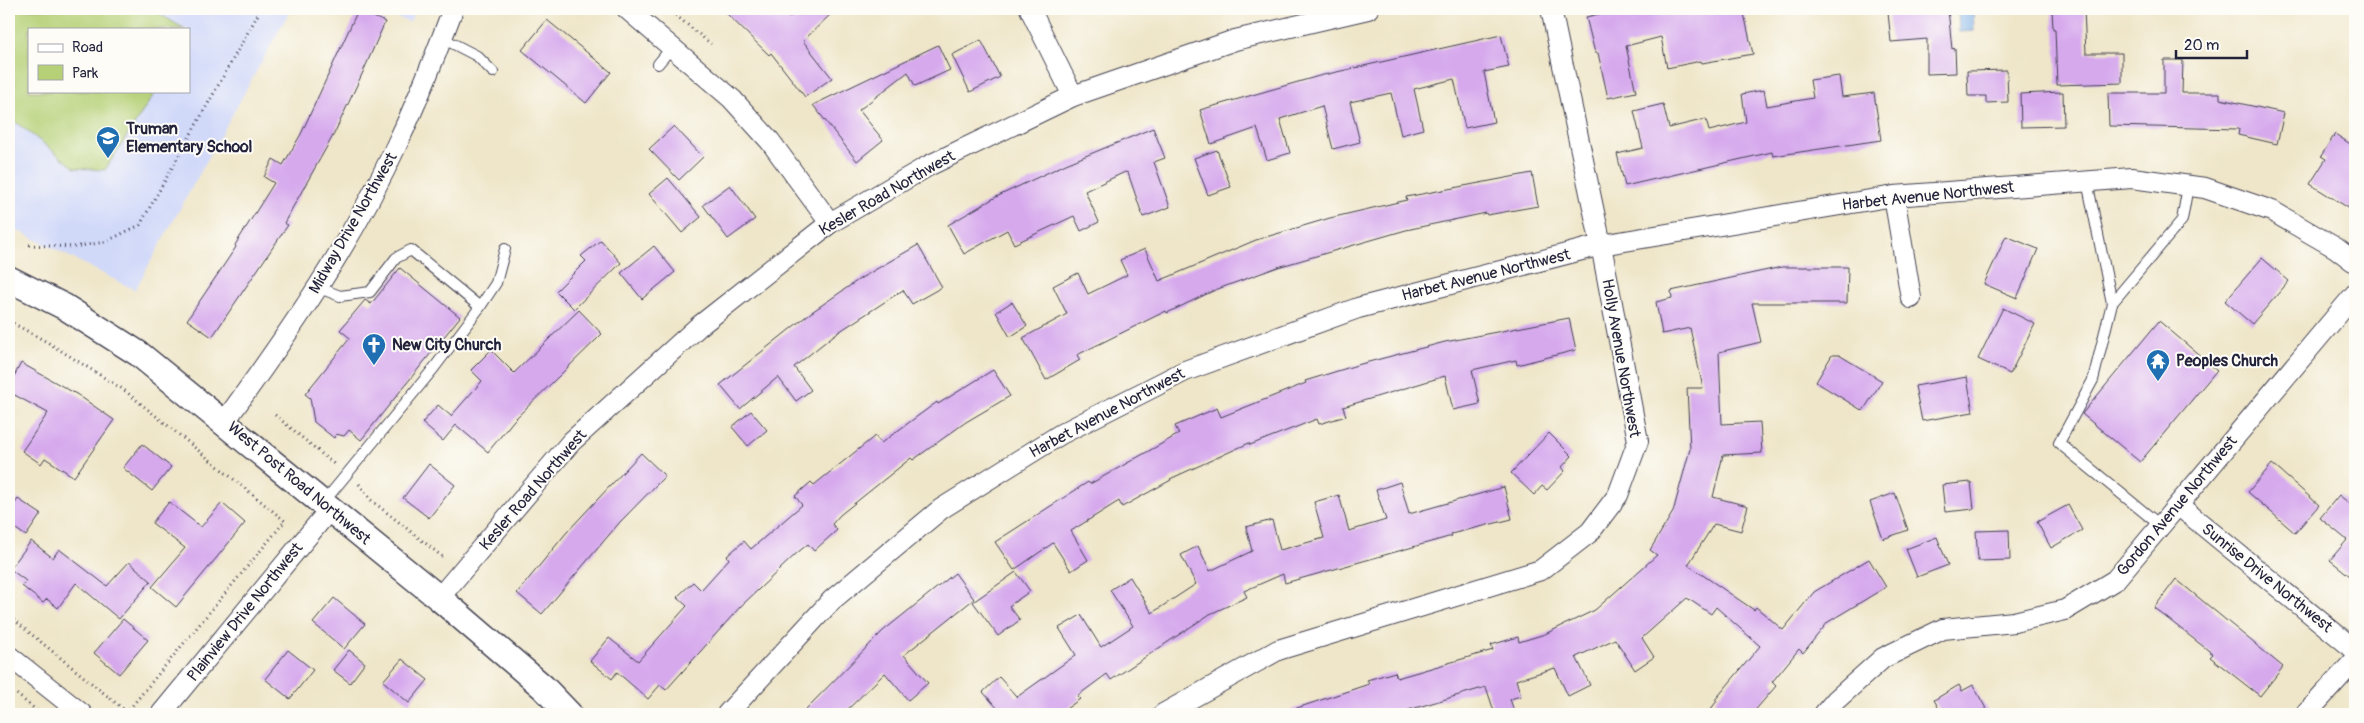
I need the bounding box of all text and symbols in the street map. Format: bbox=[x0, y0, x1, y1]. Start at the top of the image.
legend bbox=[28, 28, 190, 92]
scale bar bbox=[2176, 28, 2248, 60]
text: 20 m bbox=[2184, 36, 2219, 55]
text: Road bbox=[72, 38, 103, 57]
text: Park bbox=[72, 64, 99, 83]
place label: Truman Elementary School bbox=[125, 119, 253, 157]
school or university icon: Truman Elementary School bbox=[95, 125, 121, 159]
street label: Kesler Road Northwest bbox=[816, 146, 959, 240]
street label: Midway Drive Northwest bbox=[304, 148, 402, 297]
street label: Harbet Avenue Northwest bbox=[1841, 177, 2016, 215]
street label: Harbet Avenue Northwest bbox=[1400, 244, 1573, 306]
street label: Holly Avenue Northwest bbox=[1597, 277, 1645, 439]
church icon: New City Church bbox=[361, 332, 387, 366]
place label: New City Church bbox=[392, 335, 502, 355]
temple icon: Peoples Church bbox=[2145, 348, 2171, 382]
place label: Peoples Church bbox=[2176, 351, 2279, 371]
street label: Harbet Avenue Northwest bbox=[1026, 363, 1189, 462]
street label: West Post Road Northwest bbox=[223, 417, 375, 549]
street label: Kesler Road Northwest bbox=[475, 425, 591, 555]
street label: Gordon Avenue Northwest bbox=[2112, 431, 2242, 580]
street label: Sunrise Drive Northwest bbox=[2198, 519, 2337, 637]
street label: Plainview Drive Northwest bbox=[183, 538, 308, 686]

